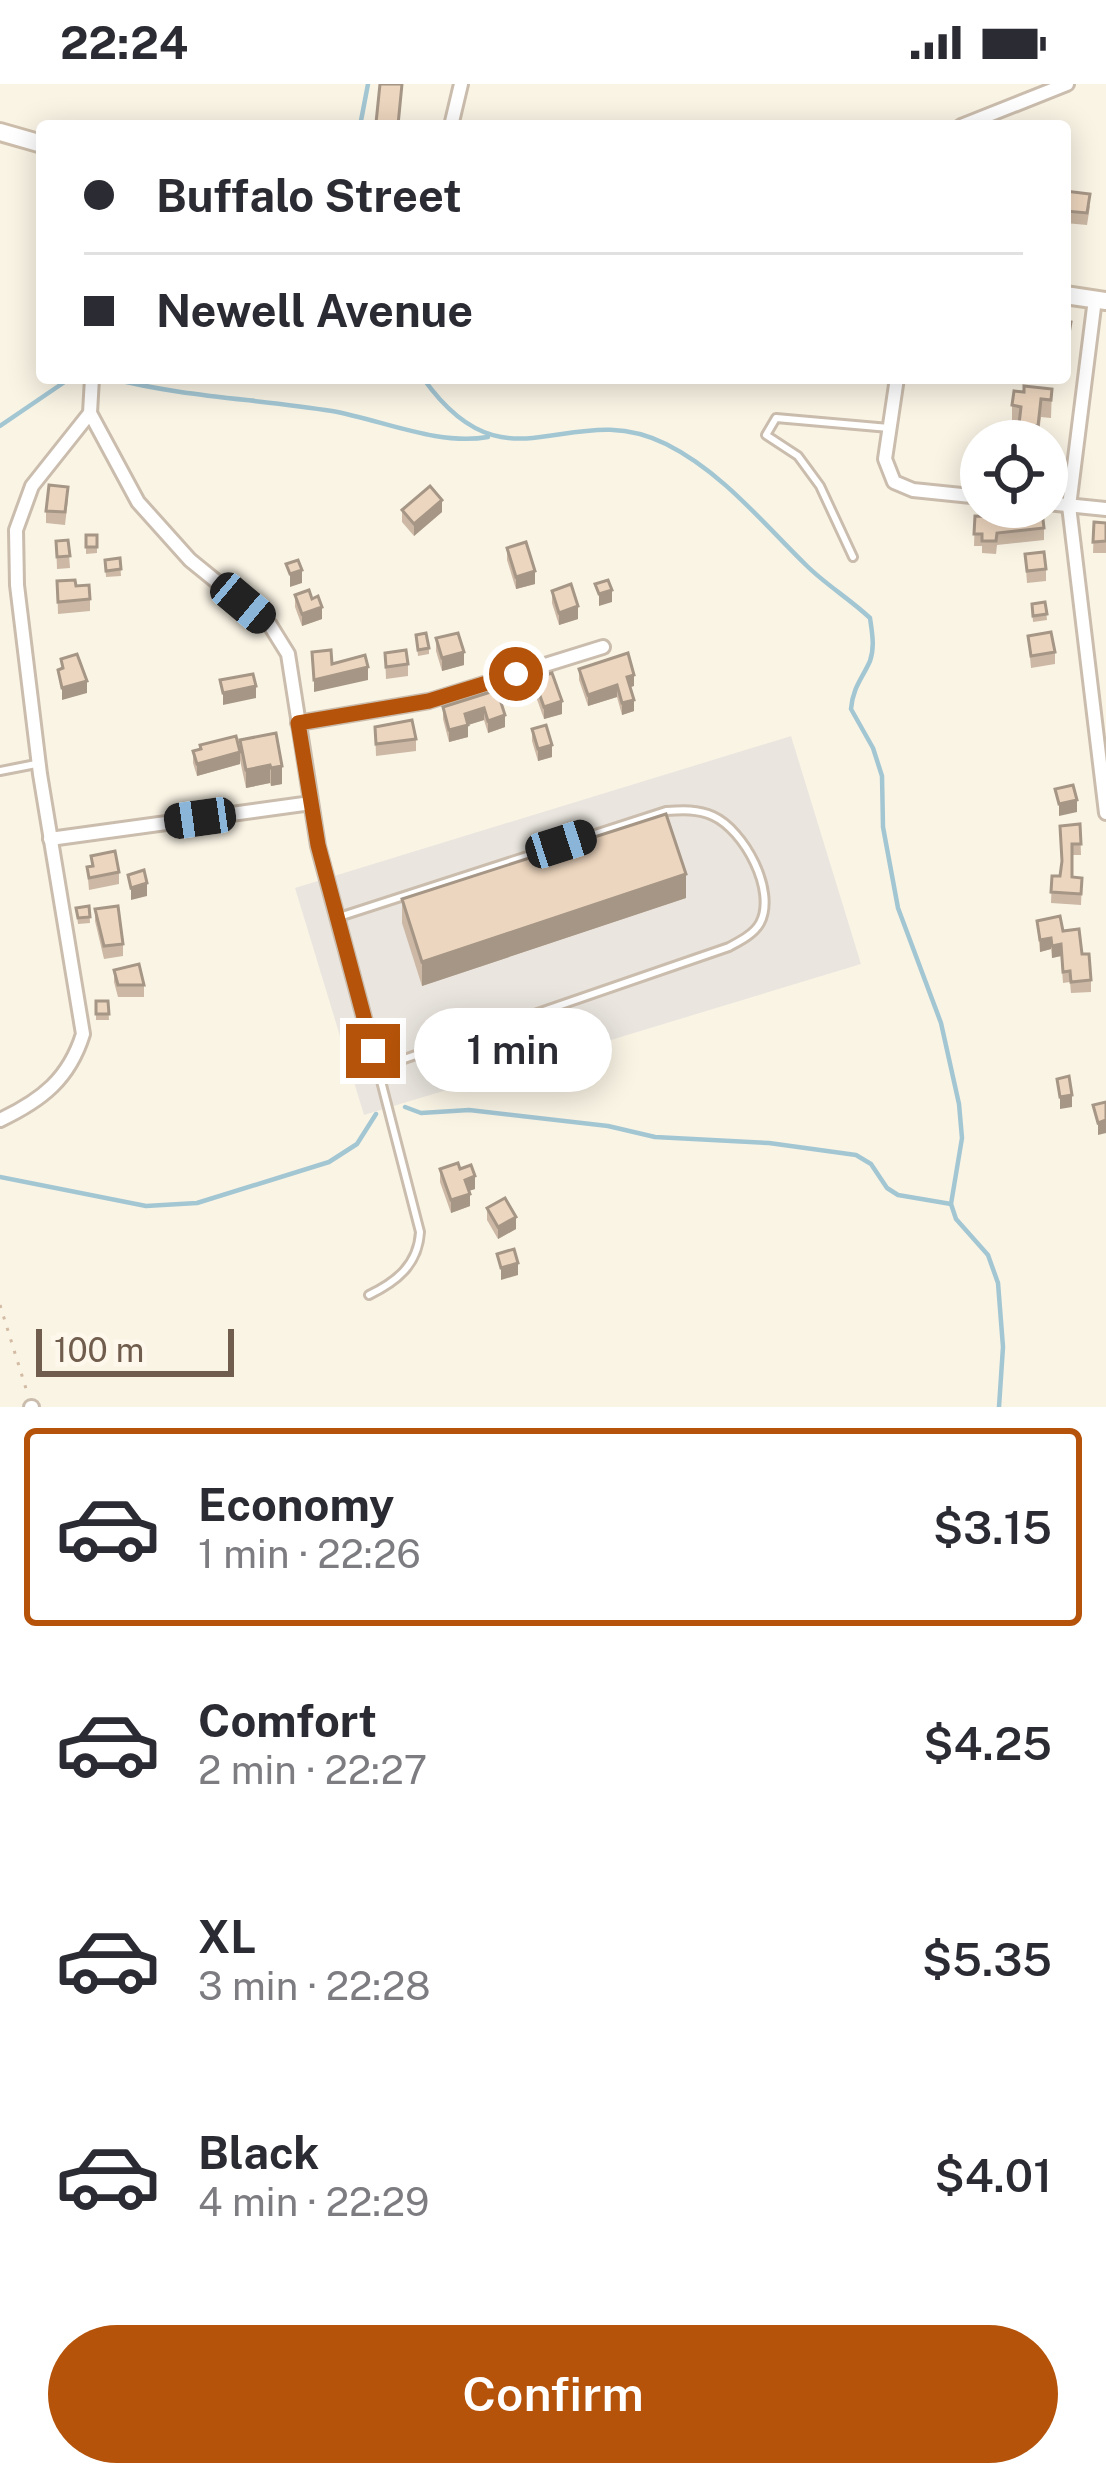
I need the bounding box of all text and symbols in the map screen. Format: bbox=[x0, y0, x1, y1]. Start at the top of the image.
text: 22:24 bbox=[60, 16, 188, 69]
text: Buffalo Street bbox=[156, 169, 462, 222]
text: Newell Avenue bbox=[156, 284, 473, 337]
map controls bbox=[960, 420, 1068, 528]
button: locate bbox=[960, 420, 1068, 528]
car bbox=[204, 566, 282, 640]
route start bbox=[489, 647, 543, 701]
car bbox=[162, 795, 238, 841]
car bbox=[521, 816, 601, 872]
callout: 1 min bbox=[415, 1009, 613, 1093]
route end bbox=[346, 1024, 400, 1078]
text: 1 min bbox=[467, 1027, 559, 1073]
scale bar bbox=[36, 1323, 234, 1376]
text: 100 m bbox=[54, 1331, 144, 1369]
icon: car bbox=[54, 1473, 162, 1581]
text: Economy bbox=[198, 1478, 394, 1531]
text: $3.15 bbox=[933, 1501, 1052, 1554]
text: 1 min · 22:26 bbox=[198, 1531, 421, 1577]
icon: car bbox=[54, 1689, 162, 1797]
text: Comfort bbox=[198, 1694, 377, 1747]
text: $4.25 bbox=[923, 1717, 1052, 1770]
text: 2 min · 22:27 bbox=[198, 1747, 427, 1793]
icon: car bbox=[54, 1905, 162, 2013]
text: XL bbox=[198, 1910, 256, 1963]
text: $5.35 bbox=[922, 1933, 1052, 1986]
text: 3 min · 22:28 bbox=[198, 1963, 430, 2009]
icon: car bbox=[54, 2121, 162, 2229]
text: Black bbox=[198, 2126, 319, 2179]
text: $4.01 bbox=[934, 2149, 1052, 2202]
text: 4 min · 22:29 bbox=[198, 2179, 429, 2225]
button: Confirm bbox=[48, 2325, 1058, 2463]

